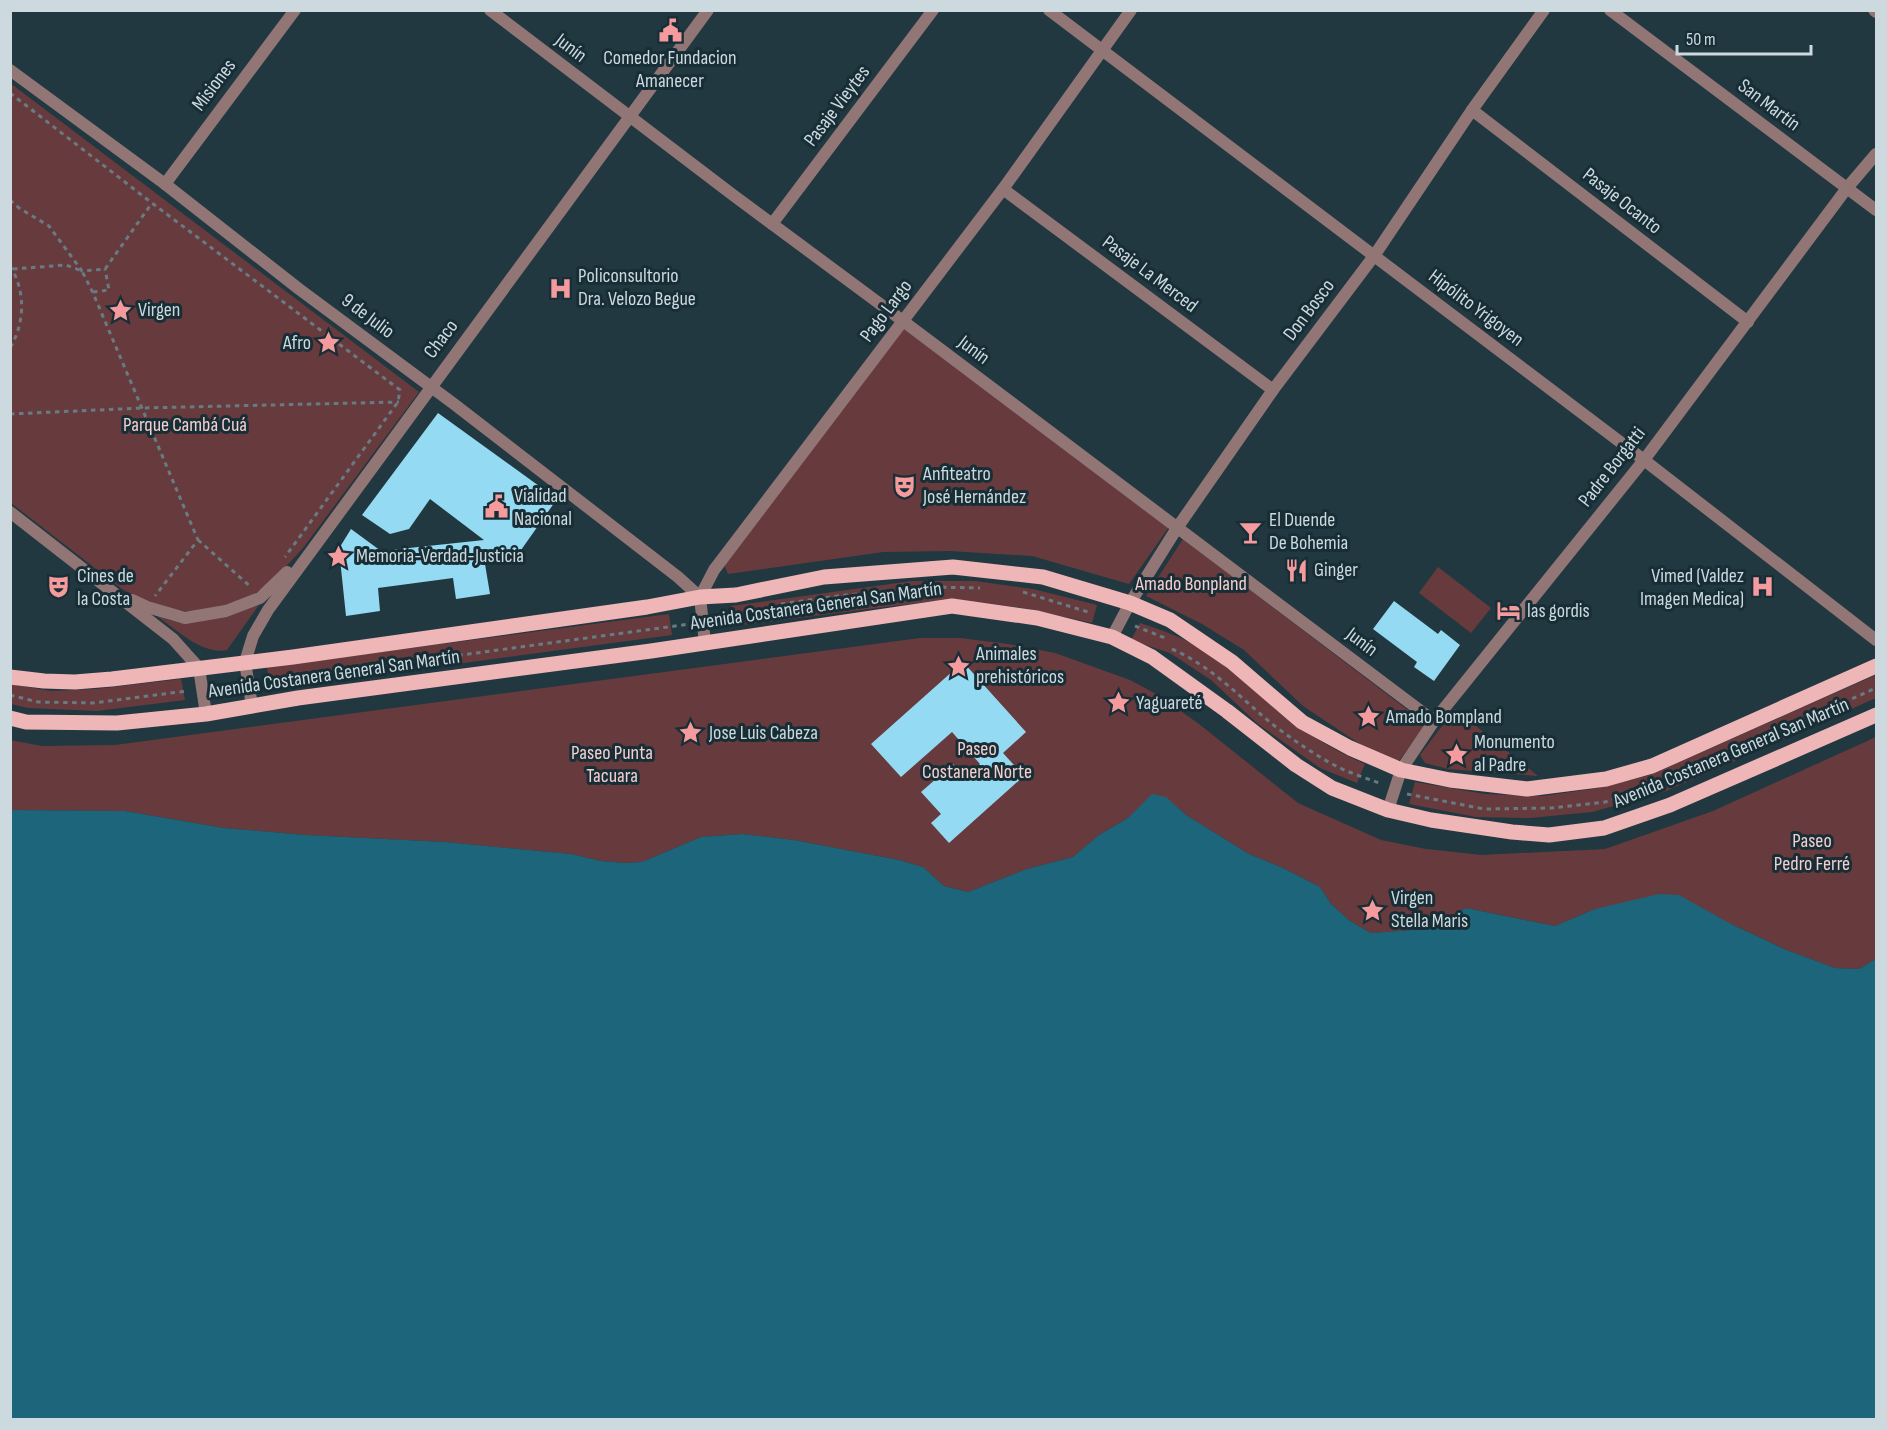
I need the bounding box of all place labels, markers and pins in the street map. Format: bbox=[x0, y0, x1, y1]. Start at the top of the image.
public building icon: Comedor Fundacion Amanecer bbox=[657, 17, 683, 43]
place label: Comedor Fundacion Amanecer bbox=[603, 46, 737, 93]
place label: Policonsultorio Dra. Velozo Begue bbox=[578, 264, 696, 311]
hospital icon: Policonsultorio Dra. Velozo Begue bbox=[547, 275, 573, 301]
place icon: Virgen bbox=[107, 297, 133, 323]
place label: Virgen bbox=[138, 298, 180, 322]
place icon: Afro bbox=[316, 330, 342, 356]
place label: Afro bbox=[282, 331, 311, 355]
place label: Anfiteatro José Hernández bbox=[922, 462, 1026, 509]
theatre icon: Anfiteatro José Hernández bbox=[892, 473, 918, 499]
place label: Vialidad Nacional bbox=[514, 484, 572, 531]
public building icon: Vialidad Nacional bbox=[483, 494, 509, 520]
place label: El Duende De Bohemia bbox=[1269, 508, 1348, 555]
bar icon: El Duende De Bohemia bbox=[1238, 519, 1264, 545]
place icon: Memoria-Verdad-Justicia bbox=[325, 543, 351, 569]
place label: Memoria-Verdad-Justicia bbox=[356, 544, 524, 568]
restaurant icon: Ginger bbox=[1283, 557, 1309, 583]
place label: Ginger bbox=[1314, 558, 1358, 582]
place label: Cines de la Costa bbox=[77, 564, 134, 611]
place label: Vimed (Valdez Imagen Medica) bbox=[1640, 564, 1744, 611]
theatre icon: Cines de la Costa bbox=[46, 574, 72, 600]
hospital icon: Vimed (Valdez Imagen Medica) bbox=[1749, 574, 1775, 600]
hotel icon: las gordis bbox=[1496, 598, 1522, 624]
place label: las gordis bbox=[1527, 599, 1590, 623]
place label: Animales prehistóricos bbox=[975, 642, 1064, 689]
place icon: Animales prehistóricos bbox=[945, 653, 971, 679]
place icon: Yaguareté bbox=[1105, 690, 1131, 716]
place label: Yaguareté bbox=[1136, 691, 1203, 715]
place icon: Amado Bompland bbox=[1355, 704, 1381, 730]
place label: Amado Bompland bbox=[1385, 705, 1502, 729]
place icon: Jose Luis Cabeza bbox=[678, 720, 704, 746]
place label: Jose Luis Cabeza bbox=[708, 721, 818, 745]
place label: Monumento al Padre bbox=[1474, 730, 1555, 777]
place icon: Monumento al Padre bbox=[1443, 741, 1469, 767]
place label: Virgen Stella Maris bbox=[1391, 886, 1468, 933]
place icon: Virgen Stella Maris bbox=[1360, 897, 1386, 923]

